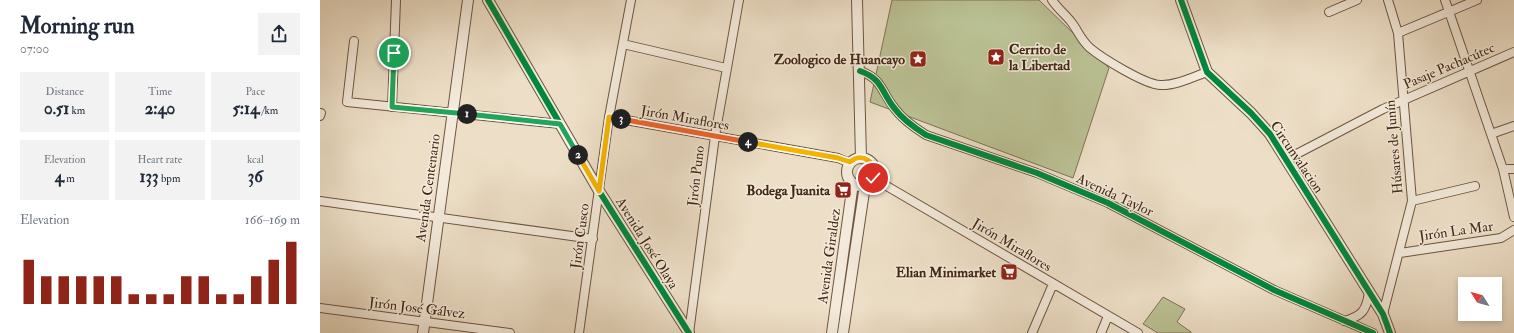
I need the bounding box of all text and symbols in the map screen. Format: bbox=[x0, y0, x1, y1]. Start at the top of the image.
text: Morning run bbox=[20, 12, 135, 40]
button: share bbox=[258, 13, 300, 55]
pin bbox=[377, 36, 411, 70]
street label: Pasaje Pachacútec bbox=[1401, 39, 1497, 93]
text: 07:00 bbox=[20, 41, 49, 57]
place label: Cerrito de la Libertad bbox=[1008, 41, 1070, 74]
icon: arrive bbox=[383, 42, 405, 64]
place icon: Cerrito de la Libertad bbox=[986, 47, 1006, 67]
place icon: Zoologico de Huancayo bbox=[908, 49, 928, 69]
place label: Zoologico de Huancayo bbox=[774, 51, 905, 69]
text: Distance bbox=[45, 85, 84, 98]
text: Time bbox=[148, 85, 172, 98]
text: Pace bbox=[245, 85, 265, 98]
text: 0.51 bbox=[44, 98, 69, 119]
text: 2:40 bbox=[145, 98, 175, 119]
text: 5:14 bbox=[232, 98, 259, 119]
street label: Húsares de Junín bbox=[1381, 99, 1407, 195]
street label: Jirón Miraflores bbox=[638, 102, 731, 134]
text: km bbox=[69, 104, 85, 117]
text: /km bbox=[259, 104, 278, 117]
pin: 1 bbox=[457, 104, 477, 124]
text: 1 bbox=[465, 107, 469, 120]
pin: 3 bbox=[611, 109, 631, 129]
text: 3 bbox=[619, 112, 623, 125]
street label: Circunvalacion bbox=[1267, 118, 1327, 196]
pin: 4 bbox=[738, 132, 758, 152]
street label: Avenida Centenario bbox=[412, 133, 444, 244]
text: 4 bbox=[745, 135, 751, 148]
pin: 2 bbox=[568, 145, 588, 165]
street label: Jirón Puno bbox=[684, 145, 708, 208]
text: 2 bbox=[575, 148, 581, 161]
text: Elevation bbox=[44, 153, 86, 166]
text: Heart rate bbox=[138, 153, 182, 166]
text: kcal bbox=[247, 153, 264, 166]
pin bbox=[856, 161, 890, 195]
text: 4 bbox=[55, 166, 64, 187]
text: 133 bbox=[140, 166, 159, 187]
text: 36 bbox=[248, 166, 263, 187]
icon: check bbox=[862, 167, 884, 189]
street label: Avenida Taylor bbox=[1073, 169, 1157, 221]
text: m bbox=[64, 172, 75, 185]
text: bpm bbox=[159, 172, 180, 185]
supermarket icon: Bodega Juanita bbox=[833, 180, 853, 200]
place label: Bodega Juanita bbox=[746, 182, 831, 200]
street label: Avenida José Olaya bbox=[611, 193, 682, 293]
street label: Jirón Cusco bbox=[567, 202, 593, 271]
street label: Avenida Giraldez bbox=[814, 207, 844, 306]
text: Elevation bbox=[20, 212, 70, 228]
text: 166–169 m bbox=[245, 212, 300, 228]
street label: Jirón Miraflores bbox=[968, 214, 1055, 275]
street label: Jirón La Mar bbox=[1417, 217, 1495, 245]
supermarket icon: Elian Minimarket bbox=[999, 262, 1019, 282]
place label: Elian Minimarket bbox=[896, 264, 996, 281]
north arrow bbox=[1458, 277, 1502, 321]
map controls bbox=[1458, 277, 1502, 321]
street label: Jirón José Gálvez bbox=[367, 294, 466, 322]

